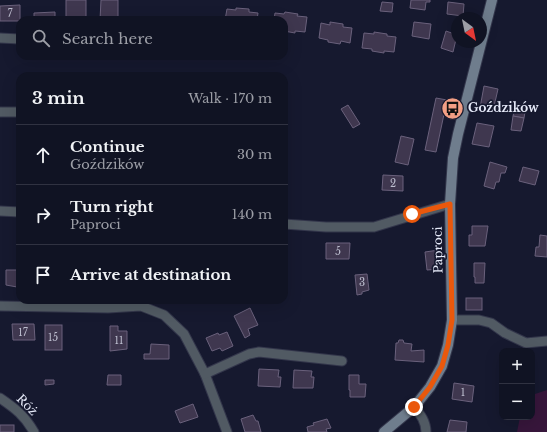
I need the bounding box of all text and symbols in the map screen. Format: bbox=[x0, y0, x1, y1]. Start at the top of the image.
house number: 7 bbox=[7, 7, 13, 20]
north arrow bbox=[451, 12, 487, 48]
search box bbox=[16, 16, 288, 60]
icon: search bbox=[30, 27, 52, 49]
text: Search here bbox=[62, 29, 153, 48]
text: 3 min bbox=[32, 88, 85, 109]
text: Walk · 170 m bbox=[188, 90, 272, 107]
bus stop icon: Goździków bbox=[440, 95, 466, 121]
place label: Goździków bbox=[468, 100, 539, 115]
text: Continue bbox=[70, 137, 145, 156]
icon: ahead bbox=[32, 144, 54, 166]
text: 30 m bbox=[237, 146, 272, 163]
text: Goździków bbox=[70, 156, 144, 173]
house number: 2 bbox=[390, 177, 396, 190]
text: Turn right bbox=[70, 197, 153, 216]
icon: right bbox=[32, 204, 54, 226]
route start bbox=[403, 205, 421, 223]
text: 140 m bbox=[232, 206, 272, 223]
text: Paproci bbox=[70, 216, 121, 233]
street label: Paproci bbox=[430, 226, 445, 274]
house number: 5 bbox=[335, 245, 341, 258]
icon: arrive bbox=[32, 264, 54, 286]
text: Arrive at destination bbox=[70, 265, 231, 284]
house number: 3 bbox=[359, 276, 365, 289]
house number: 17 bbox=[18, 326, 29, 339]
house number: 15 bbox=[48, 331, 58, 344]
house number: 11 bbox=[115, 334, 123, 347]
map controls bbox=[499, 348, 535, 420]
button: + bbox=[499, 348, 535, 384]
button: − bbox=[499, 384, 535, 420]
house number: 1 bbox=[461, 386, 465, 399]
street label: Róż bbox=[14, 391, 41, 419]
route end bbox=[405, 398, 423, 416]

